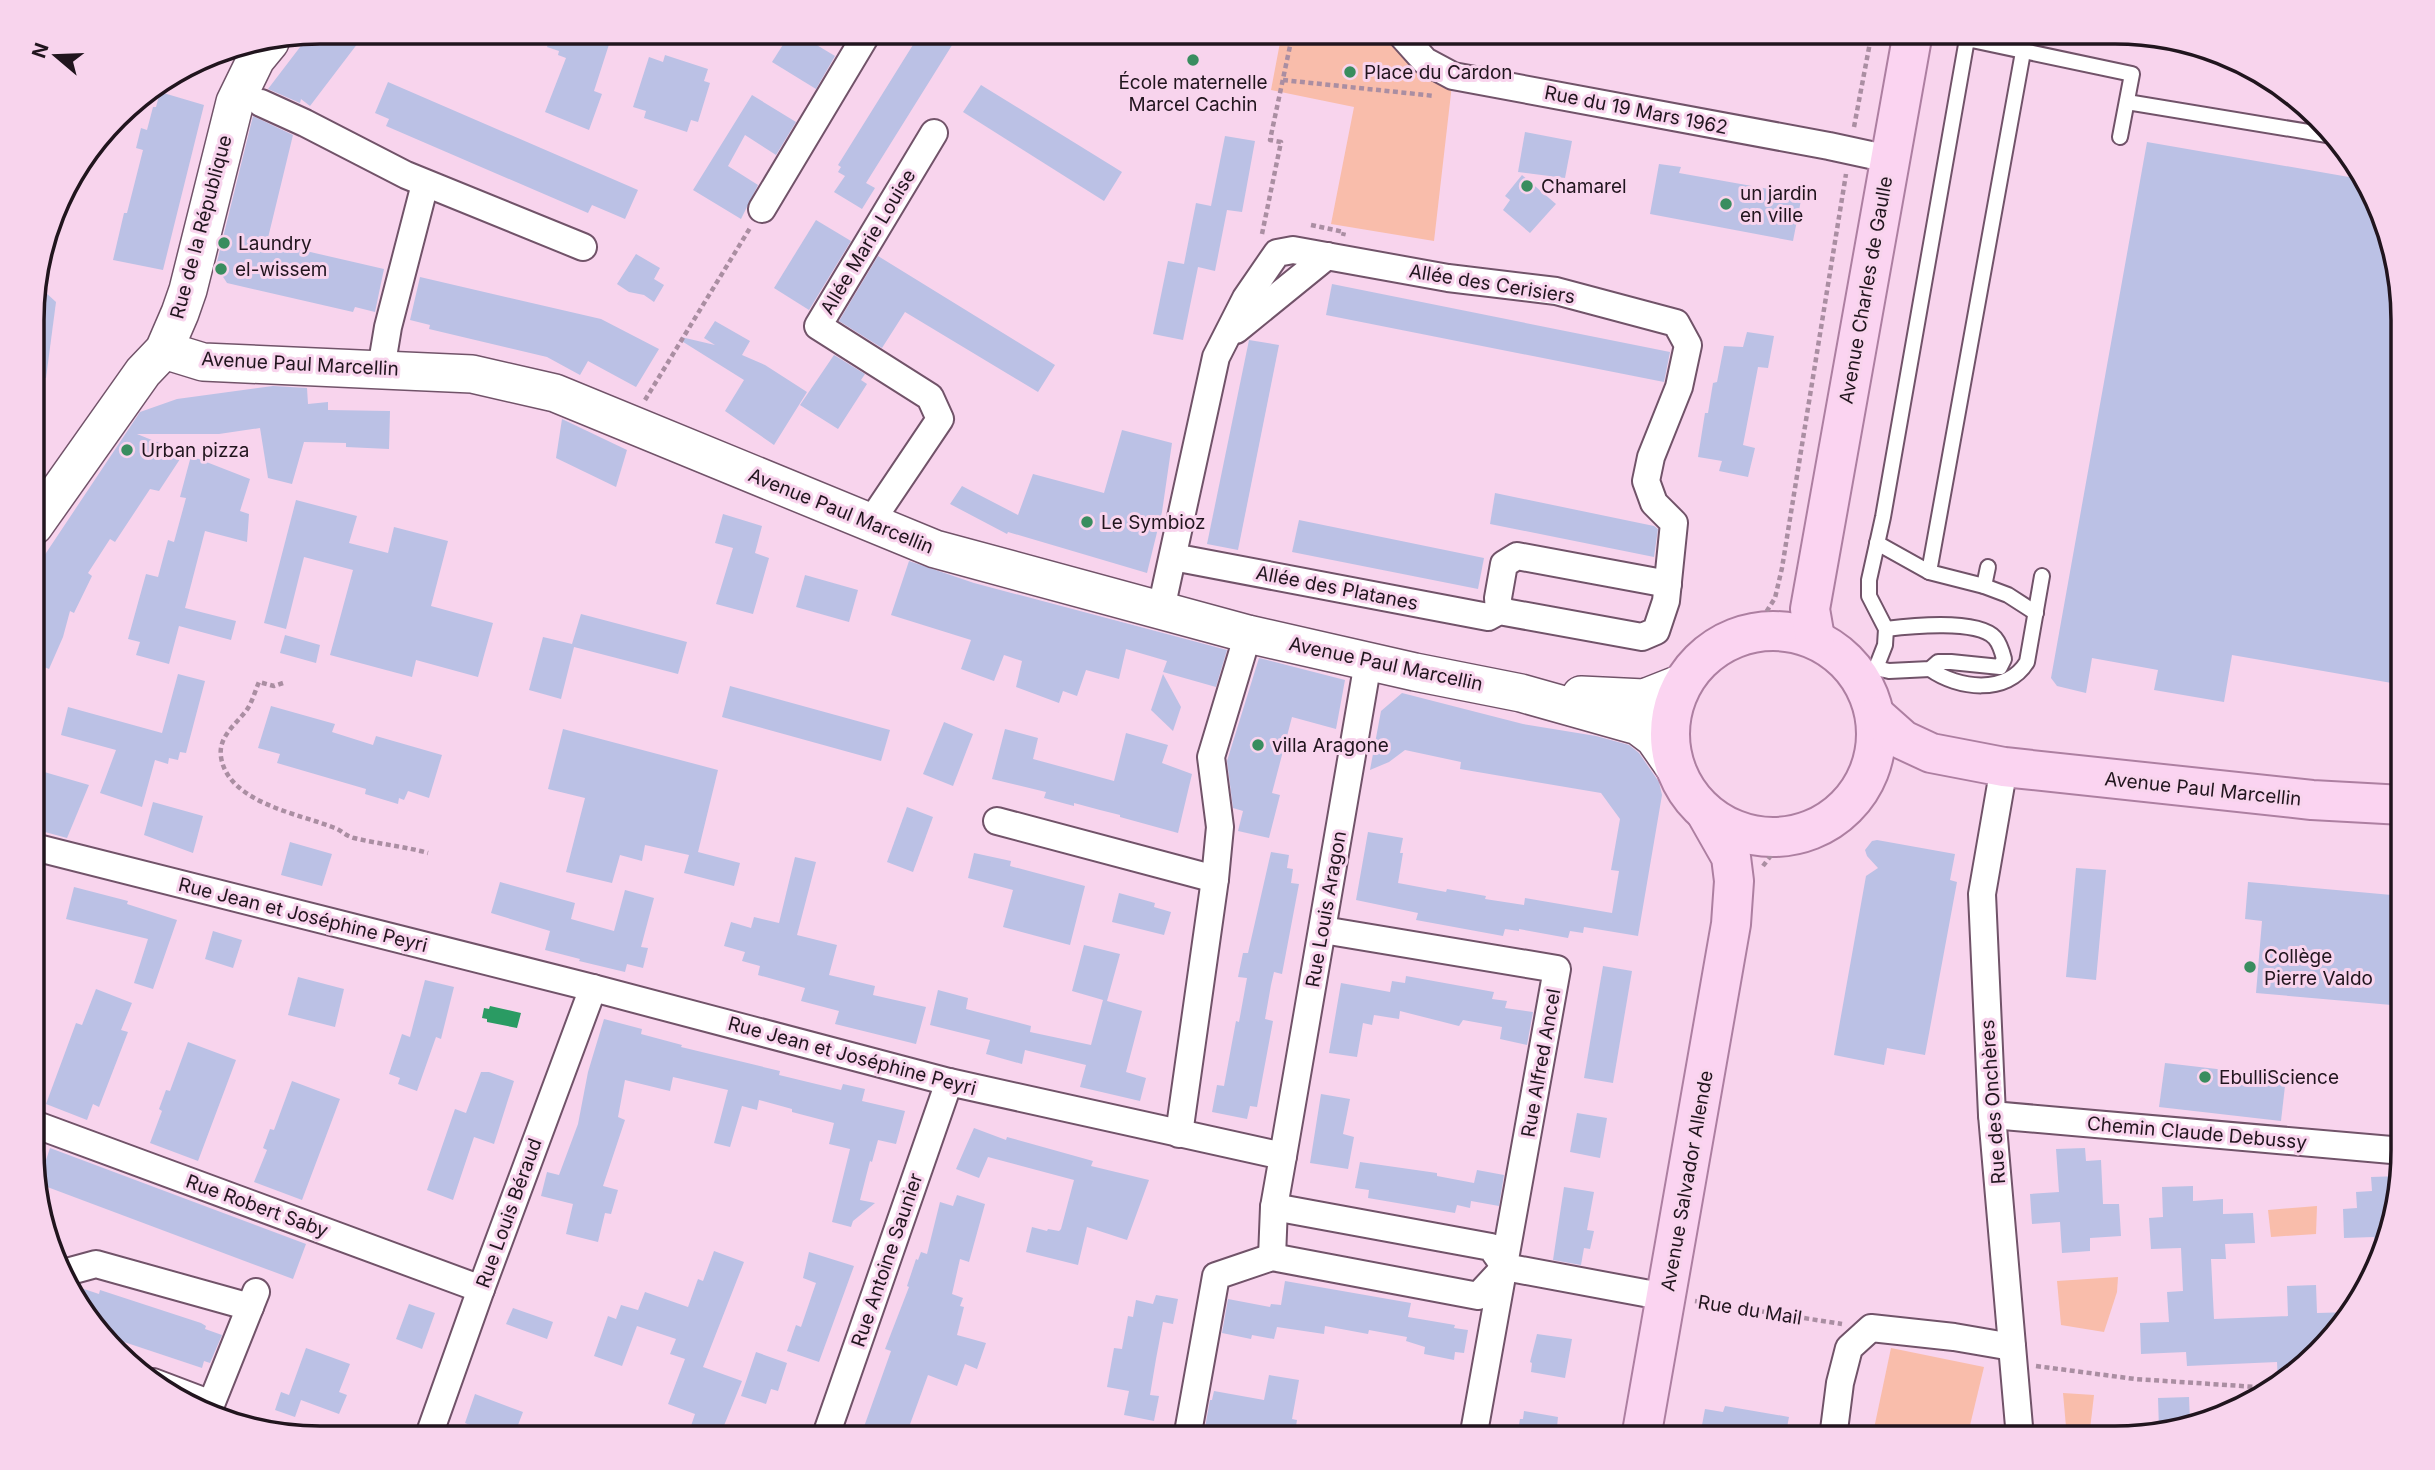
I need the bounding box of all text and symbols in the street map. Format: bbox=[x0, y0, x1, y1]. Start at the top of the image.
north arrow bbox=[21, 21, 91, 91]
text: N bbox=[27, 40, 54, 61]
marker: École maternelle Marcel Cachin bbox=[1185, 52, 1201, 68]
place label: Place du Cardon bbox=[1364, 61, 1513, 84]
marker: Place du Cardon bbox=[1342, 64, 1358, 80]
place label: École maternelle Marcel Cachin bbox=[1118, 70, 1268, 116]
street label: Rue du 19 Mars 1962 bbox=[1542, 81, 1730, 139]
street label: Rue de la République bbox=[165, 133, 237, 321]
street label: Allée Marie Louise bbox=[816, 165, 920, 319]
street label: Avenue Charles de Gaulle bbox=[1835, 174, 1897, 406]
place label: Chamarel bbox=[1541, 175, 1627, 198]
marker: Chamarel bbox=[1519, 178, 1535, 194]
place label: un jardin en ville bbox=[1740, 182, 1817, 227]
marker: un jardin en ville bbox=[1718, 196, 1734, 212]
place label: Laundry bbox=[238, 232, 312, 255]
marker: Laundry bbox=[216, 235, 232, 251]
place label: el-wissem bbox=[235, 258, 327, 281]
street label: Allée des Cerisiers bbox=[1407, 260, 1577, 308]
marker: el-wissem bbox=[213, 261, 229, 277]
street label: Avenue Paul Marcellin bbox=[201, 347, 399, 381]
place label: Urban pizza bbox=[141, 439, 250, 462]
marker: Urban pizza bbox=[119, 442, 135, 458]
street label: Avenue Paul Marcellin bbox=[745, 463, 937, 559]
place label: Le Symbioz bbox=[1101, 511, 1206, 534]
marker: Le Symbioz bbox=[1079, 514, 1095, 530]
street label: Allée des Platanes bbox=[1254, 561, 1420, 615]
street label: Avenue Paul Marcellin bbox=[1287, 632, 1485, 696]
place label: villa Aragone bbox=[1272, 734, 1389, 757]
marker: villa Aragone bbox=[1250, 737, 1266, 753]
street label: Avenue Paul Marcellin bbox=[2103, 767, 2303, 811]
street label: Rue Louis Aragon bbox=[1301, 829, 1351, 989]
street label: Rue Jean et Joséphine Peyri bbox=[176, 873, 430, 957]
place label: Collège Pierre Valdo bbox=[2264, 945, 2373, 990]
marker: Collège Pierre Valdo bbox=[2242, 959, 2258, 975]
street label: Rue Alfred Ancel bbox=[1517, 987, 1565, 1139]
street label: Rue Jean et Joséphine Peyri bbox=[725, 1012, 979, 1100]
street label: Rue des Onchères bbox=[1976, 1019, 2010, 1185]
place label: EbulliScience bbox=[2219, 1066, 2339, 1089]
street label: Avenue Salvador Allende bbox=[1656, 1069, 1718, 1293]
marker: EbulliScience bbox=[2197, 1069, 2213, 1085]
street label: Chemin Claude Debussy bbox=[2086, 1112, 2308, 1154]
street label: Rue Louis Béraud bbox=[471, 1135, 547, 1291]
street label: Rue Robert Saby bbox=[183, 1170, 332, 1243]
street label: Rue Antoine Saunier bbox=[846, 1170, 928, 1350]
street label: Rue du Mail bbox=[1696, 1290, 1804, 1330]

